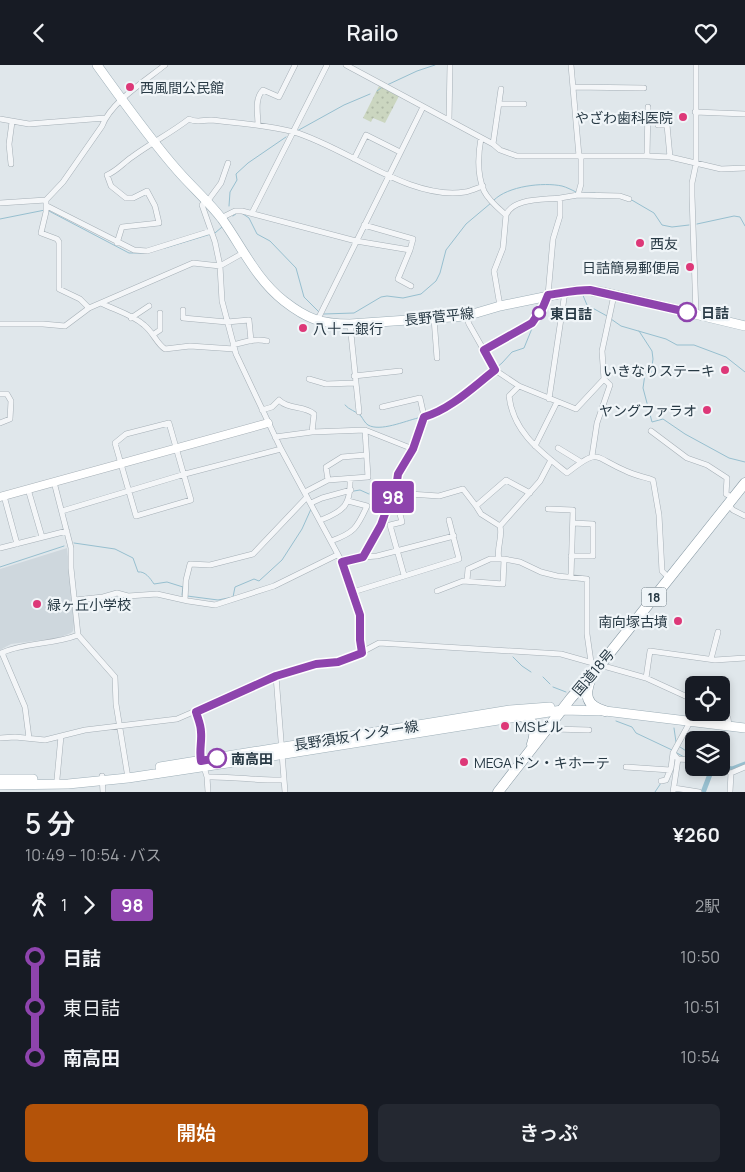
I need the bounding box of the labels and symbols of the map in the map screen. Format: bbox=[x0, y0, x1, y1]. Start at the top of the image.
place label: 西風間公民館 bbox=[140, 78, 224, 97]
marker: 西風間公民館 bbox=[124, 81, 136, 93]
place label: やざわ歯科医院 bbox=[575, 108, 673, 127]
marker: やざわ歯科医院 bbox=[677, 111, 689, 123]
place label: 西友 bbox=[650, 234, 678, 253]
marker: 西友 bbox=[634, 237, 646, 249]
place label: 日詰簡易郵便局 bbox=[582, 258, 680, 277]
marker: 日詰簡易郵便局 bbox=[684, 261, 696, 273]
marker: 日詰 bbox=[677, 302, 697, 322]
street label: 長野菅平線 bbox=[403, 303, 475, 329]
place label: 日詰 bbox=[701, 303, 729, 322]
place label: 東日詰 bbox=[550, 304, 592, 323]
marker: 東日詰 bbox=[532, 306, 546, 320]
place label: 八十二銀行 bbox=[313, 319, 383, 338]
marker: 八十二銀行 bbox=[297, 322, 309, 334]
place label: いきなりステーキ bbox=[603, 361, 715, 380]
marker: いきなりステーキ bbox=[719, 364, 731, 376]
place label: ヤングファラオ bbox=[599, 401, 697, 420]
marker: ヤングファラオ bbox=[701, 404, 713, 416]
line badge: 98 bbox=[370, 481, 416, 513]
road number: 18 bbox=[642, 587, 666, 607]
place label: 緑ヶ丘小学校 bbox=[47, 595, 131, 614]
marker: 緑ヶ丘小学校 bbox=[31, 598, 43, 610]
place label: 南向塚古墳 bbox=[598, 612, 668, 631]
marker: 南向塚古墳 bbox=[672, 615, 684, 627]
street label: 国道18号 bbox=[568, 645, 618, 699]
street label: 長野須坂インター線 bbox=[292, 716, 420, 754]
place label: MSビル bbox=[515, 717, 563, 736]
marker: MSビル bbox=[499, 720, 511, 732]
marker: 南高田 bbox=[207, 748, 227, 768]
place label: 南高田 bbox=[231, 749, 273, 768]
place label: MEGAドン・キホーテ bbox=[474, 753, 610, 772]
marker: MEGAドン・キホーテ bbox=[458, 756, 470, 768]

